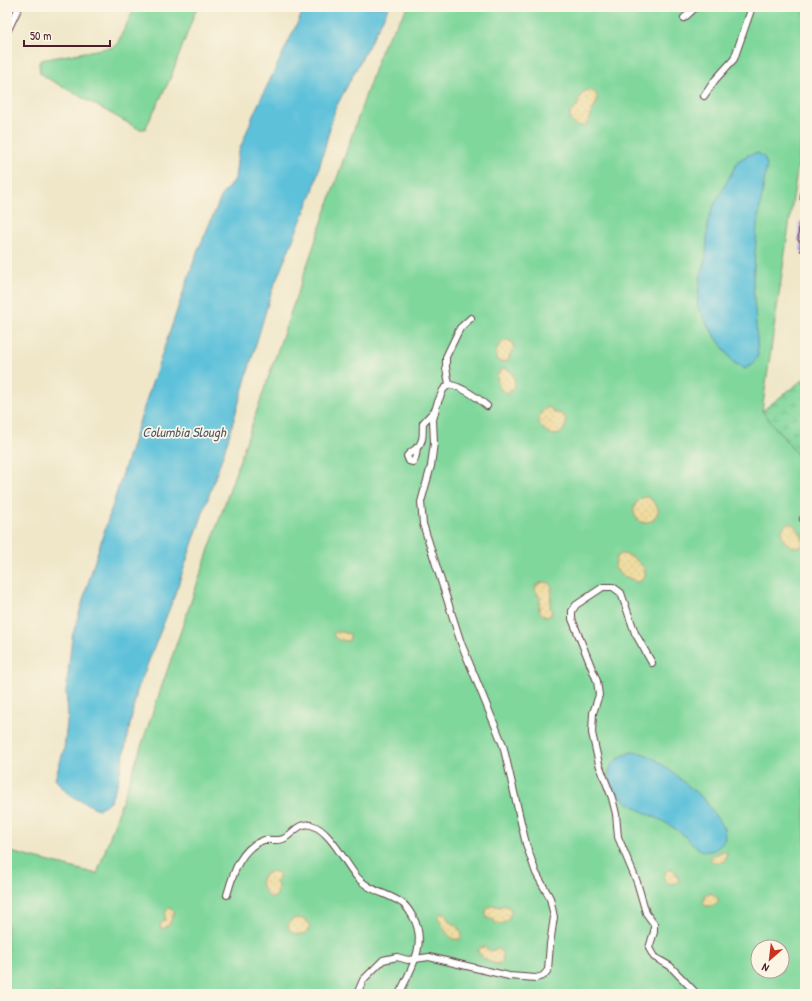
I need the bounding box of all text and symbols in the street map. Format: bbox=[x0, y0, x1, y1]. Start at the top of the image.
scale bar bbox=[24, 22, 110, 48]
text: 50 m bbox=[30, 27, 51, 44]
water label: Columbia Slough bbox=[142, 422, 227, 442]
north arrow bbox=[750, 939, 790, 979]
text: N bbox=[759, 960, 771, 975]

